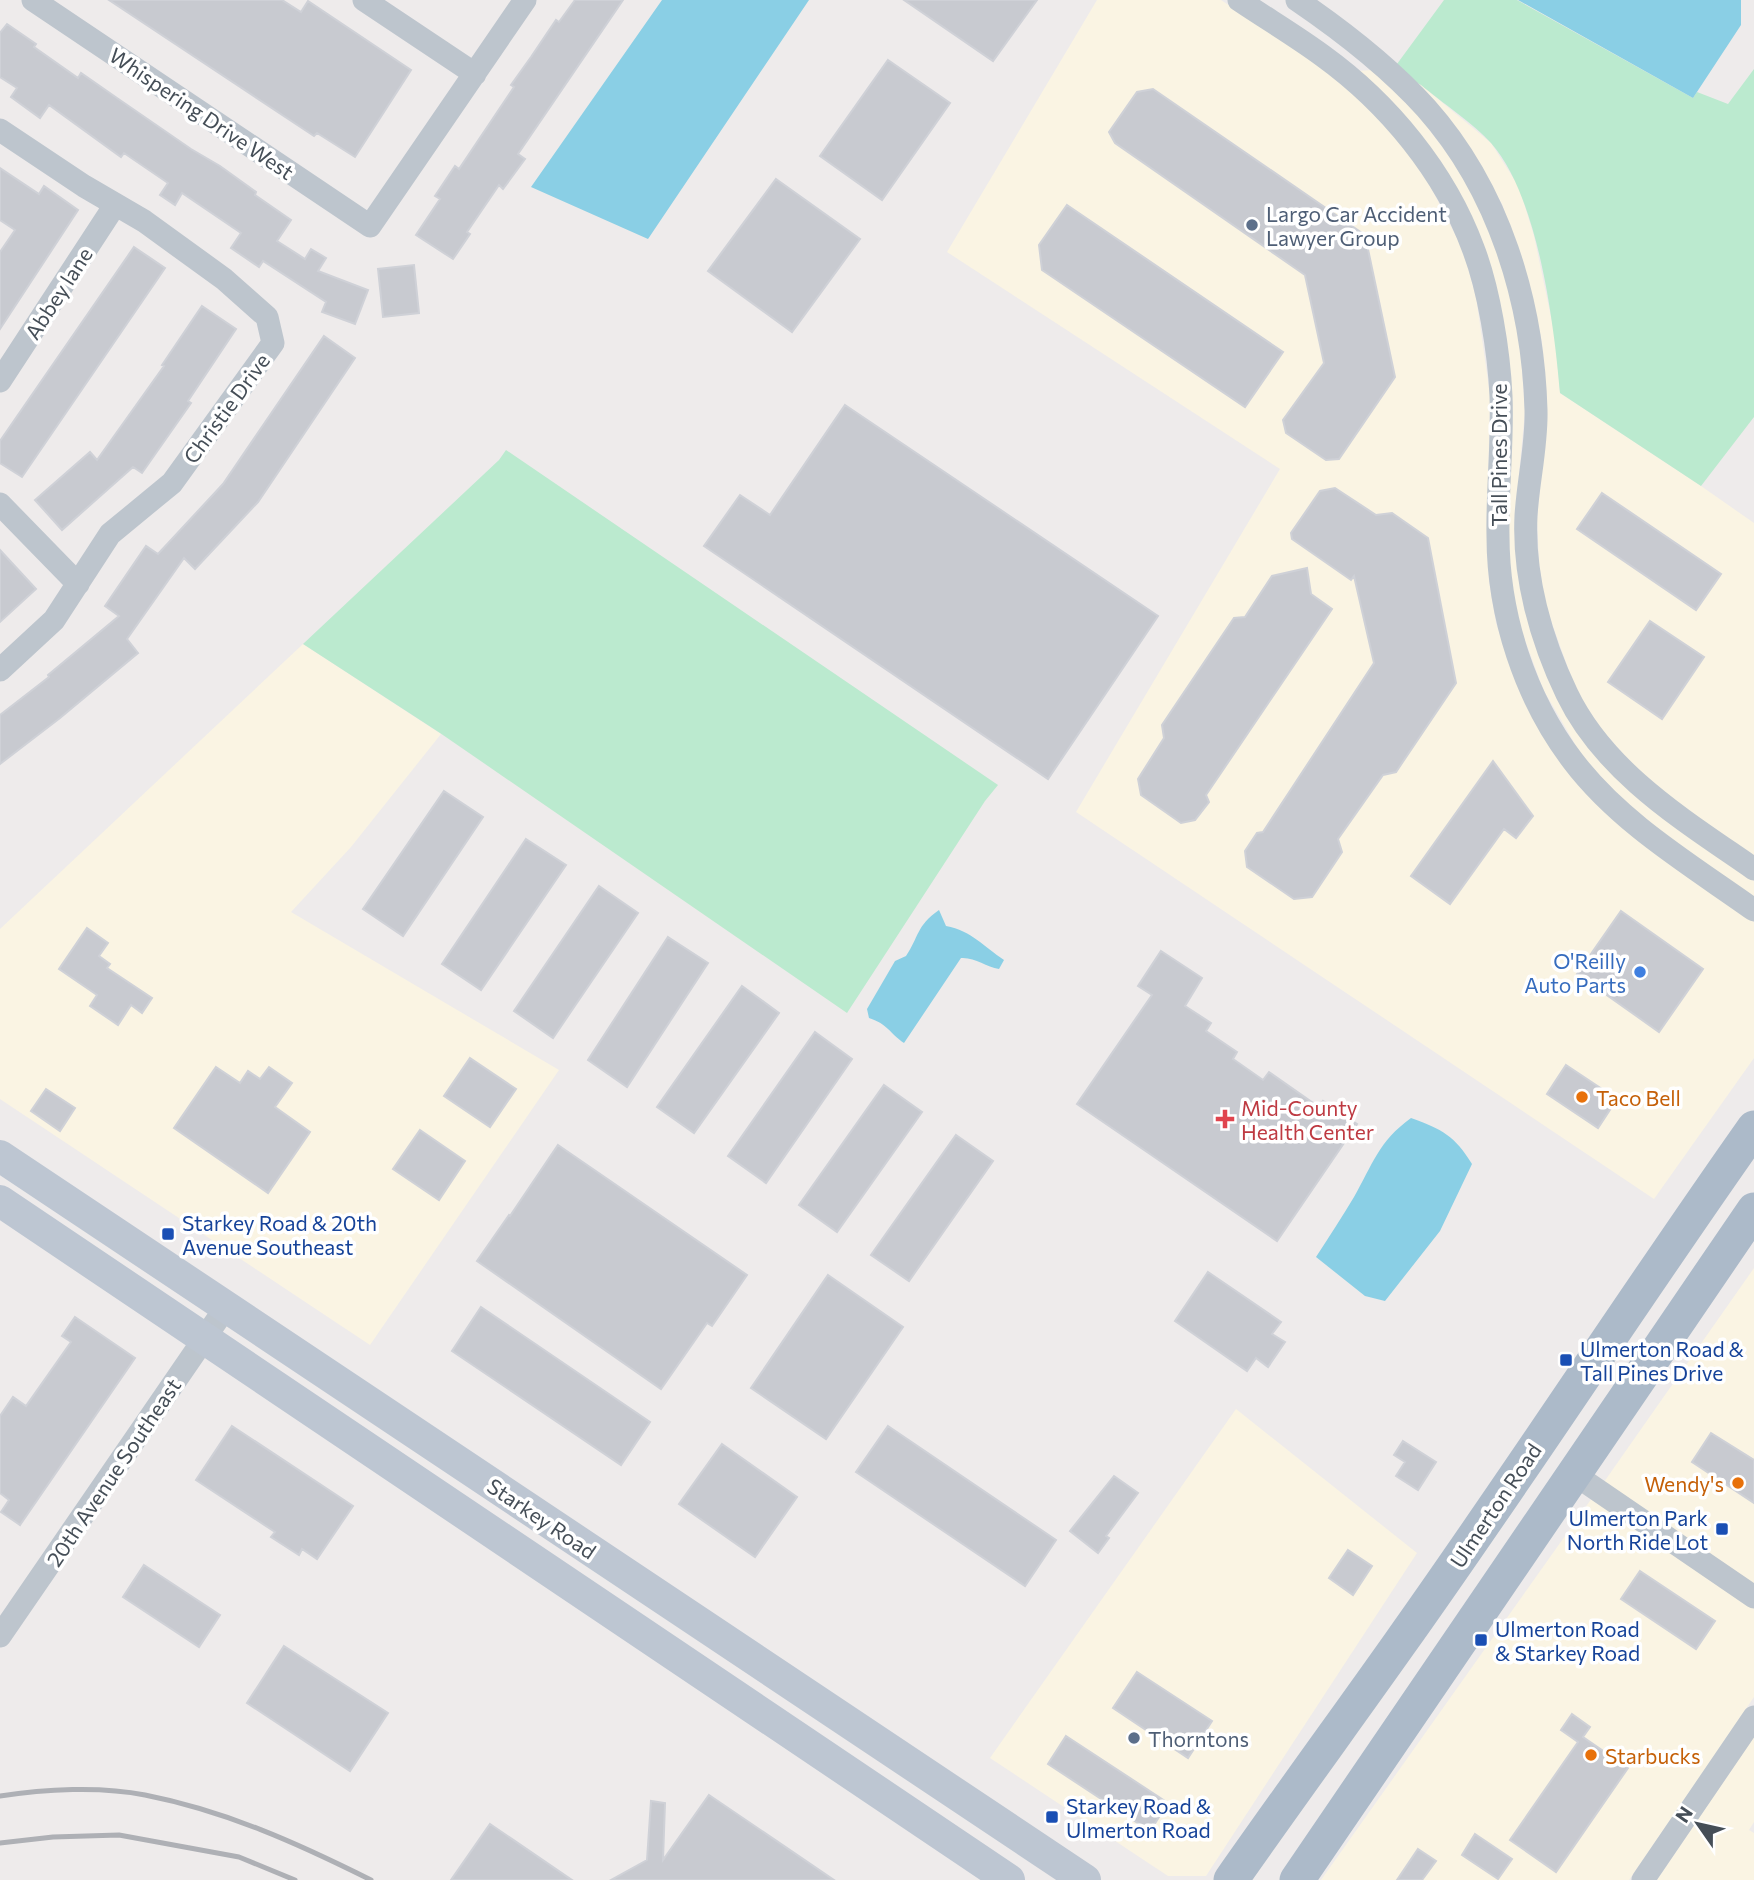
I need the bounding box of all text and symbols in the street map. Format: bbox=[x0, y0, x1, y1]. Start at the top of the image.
street label: Whispering Drive West bbox=[105, 42, 299, 184]
place label: Largo Car Accident Lawyer Group bbox=[1266, 201, 1447, 250]
marker: Largo Car Accident Lawyer Group bbox=[1244, 217, 1260, 233]
street label: Abbey lane bbox=[19, 242, 97, 344]
street label: Christie Drive bbox=[178, 348, 274, 468]
street label: Tall Pines Drive bbox=[1486, 383, 1511, 527]
place label: O'Reilly Auto Parts bbox=[1524, 948, 1626, 997]
marker: O'Reilly Auto Parts bbox=[1632, 964, 1648, 980]
place label: Taco Bell bbox=[1596, 1085, 1681, 1110]
marker: Taco Bell bbox=[1574, 1089, 1590, 1105]
place label: Mid-County Health Center bbox=[1241, 1095, 1374, 1144]
marker: Mid-County Health Center bbox=[1215, 1109, 1235, 1129]
place label: Starkey Road & 20th Avenue Southeast bbox=[182, 1210, 377, 1259]
marker: Starkey Road & 20th Avenue Southeast bbox=[160, 1226, 176, 1242]
place label: Ulmerton Road & Tall Pines Drive bbox=[1580, 1336, 1745, 1385]
marker: Ulmerton Road & Tall Pines Drive bbox=[1558, 1352, 1574, 1368]
street label: 20th Avenue Southeast bbox=[41, 1373, 185, 1571]
street label: Ulmerton Road bbox=[1444, 1438, 1546, 1572]
place label: Wendy's bbox=[1644, 1471, 1724, 1496]
street label: Starkey Road bbox=[483, 1472, 601, 1564]
marker: Wendy's bbox=[1730, 1475, 1746, 1491]
place label: Ulmerton Park North Ride Lot bbox=[1567, 1505, 1708, 1554]
marker: Ulmerton Park North Ride Lot bbox=[1714, 1521, 1730, 1537]
place label: Ulmerton Road & Starkey Road bbox=[1495, 1616, 1640, 1665]
marker: Ulmerton Road & Starkey Road bbox=[1473, 1632, 1489, 1648]
place label: Thorntons bbox=[1148, 1726, 1249, 1751]
marker: Thorntons bbox=[1126, 1730, 1142, 1746]
place label: Starbucks bbox=[1605, 1743, 1701, 1768]
marker: Starbucks bbox=[1583, 1747, 1599, 1763]
north arrow bbox=[1663, 1789, 1733, 1859]
place label: Starkey Road & Ulmerton Road bbox=[1066, 1793, 1212, 1842]
text: N bbox=[1670, 1802, 1697, 1827]
marker: Starkey Road & Ulmerton Road bbox=[1044, 1809, 1060, 1825]

